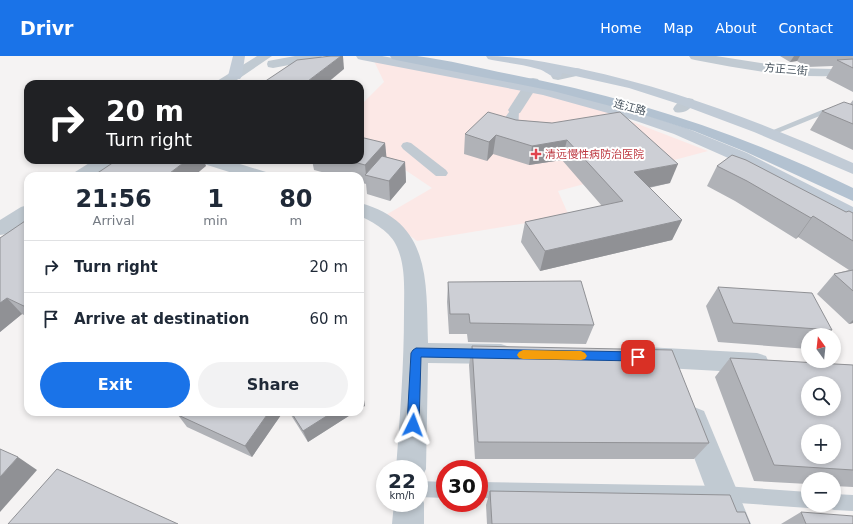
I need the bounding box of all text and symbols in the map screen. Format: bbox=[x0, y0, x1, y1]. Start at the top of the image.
text: Drivr bbox=[20, 17, 73, 39]
text: Home bbox=[600, 20, 642, 36]
text: Map bbox=[664, 20, 693, 36]
text: About bbox=[715, 20, 757, 36]
text: Contact bbox=[779, 20, 833, 36]
street label: 方正三街 bbox=[763, 61, 808, 78]
text: 20 m bbox=[106, 95, 184, 128]
icon: right bbox=[40, 96, 92, 148]
street label: 连江路 bbox=[612, 97, 647, 118]
text: Turn right bbox=[106, 129, 192, 150]
marker: 清远慢性病防治医院 bbox=[530, 148, 542, 160]
place label: 清远慢性病防治医院 bbox=[545, 148, 644, 161]
text: 21:56 bbox=[75, 185, 152, 213]
text: 1 bbox=[207, 185, 224, 213]
text: 80 bbox=[279, 185, 313, 213]
text: Arrival bbox=[92, 213, 135, 228]
text: min bbox=[203, 213, 228, 228]
text: m bbox=[290, 213, 302, 228]
icon: right bbox=[40, 256, 62, 278]
text: Turn right bbox=[74, 258, 158, 276]
text: 20 m bbox=[310, 258, 348, 276]
icon: arrive bbox=[40, 308, 62, 330]
text: Arrive at destination bbox=[74, 310, 249, 328]
text: 60 m bbox=[310, 310, 348, 328]
north arrow bbox=[801, 328, 841, 368]
map controls bbox=[801, 328, 841, 512]
pin bbox=[621, 340, 655, 374]
icon: arrive bbox=[627, 346, 649, 368]
button: Exit bbox=[40, 362, 190, 408]
button: Share bbox=[198, 362, 348, 408]
button: search bbox=[801, 376, 841, 416]
position arrow bbox=[392, 404, 434, 446]
button: + bbox=[801, 424, 841, 464]
speed limit sign: 30 bbox=[436, 460, 488, 512]
text: 22 bbox=[388, 469, 416, 493]
button: − bbox=[801, 472, 841, 512]
text: km/h bbox=[389, 490, 415, 501]

